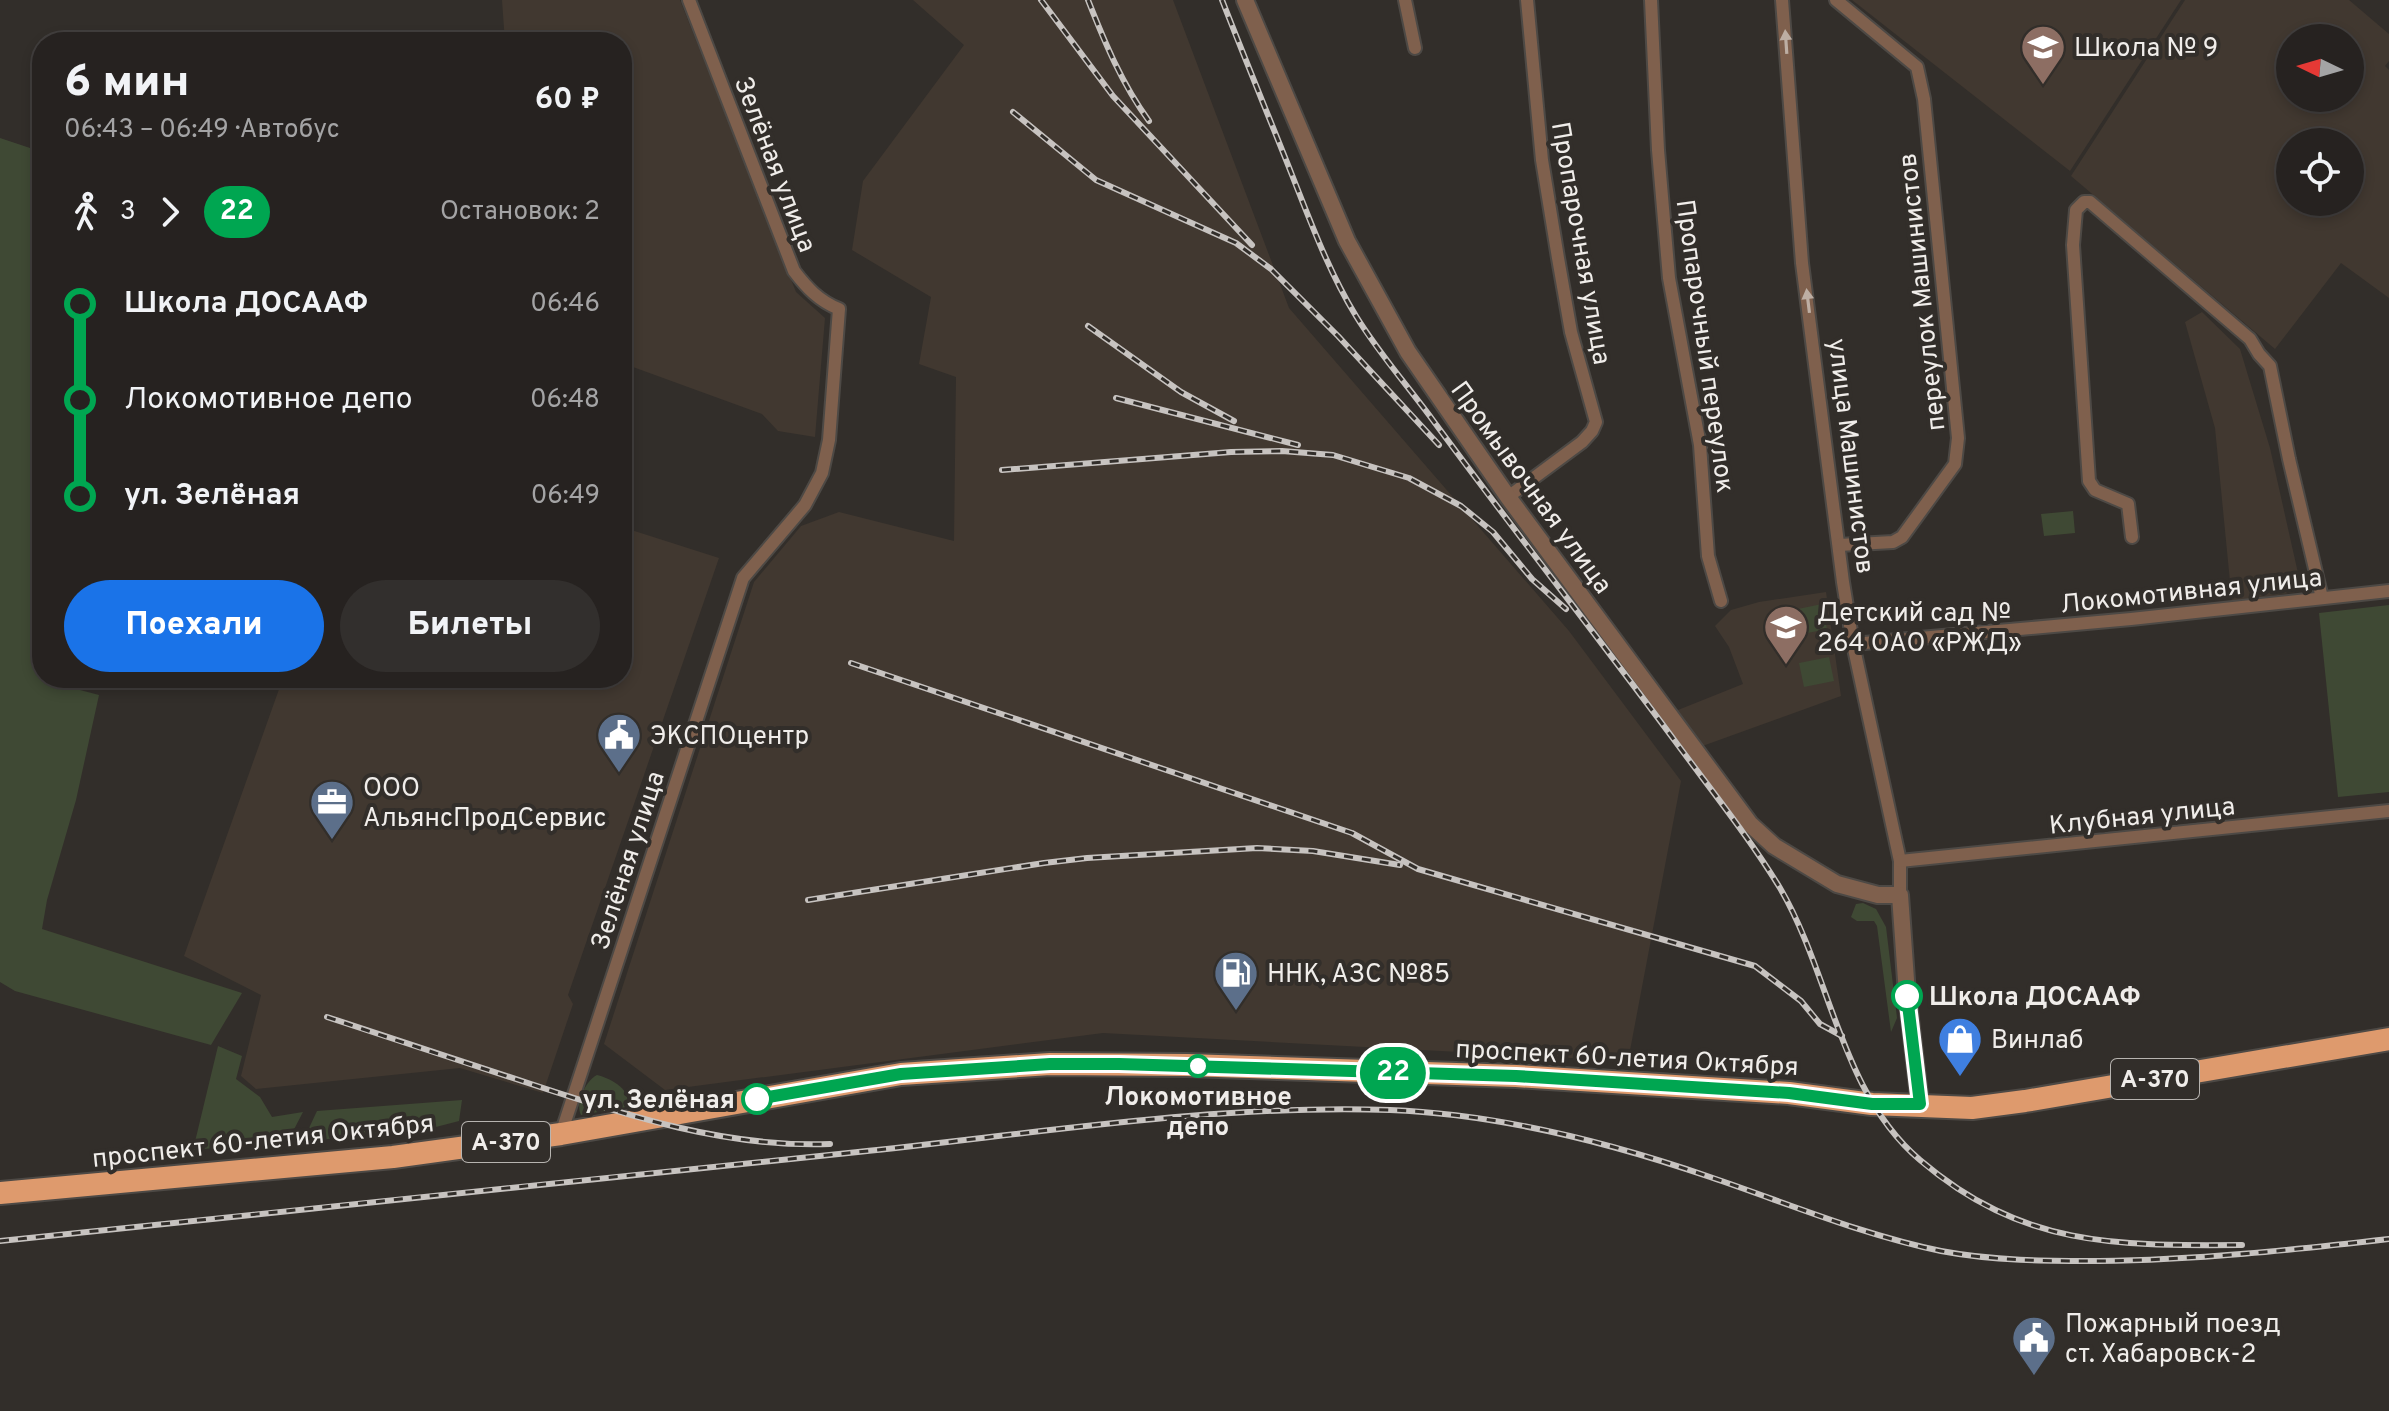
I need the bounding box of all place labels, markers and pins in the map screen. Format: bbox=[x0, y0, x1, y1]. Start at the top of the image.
school or university icon: Школа № 9 bbox=[2019, 23, 2067, 86]
place label: Школа № 9 bbox=[2074, 33, 2218, 66]
place label: Детский сад № 264 ОАО «РЖД» bbox=[1817, 598, 2022, 661]
school or university icon: Детский сад № 264 ОАО «РЖД» bbox=[1762, 603, 1810, 666]
public building icon: ЭКСПОцентр bbox=[595, 711, 643, 774]
place label: ЭКСПОцентр bbox=[650, 721, 809, 754]
place label: ООО АльянсПродСервис bbox=[363, 773, 606, 836]
office icon: ООО АльянсПродСервис bbox=[308, 778, 356, 841]
fuel station icon: ННК, АЗС №85 bbox=[1212, 949, 1260, 1012]
place label: ННК, АЗС №85 bbox=[1267, 959, 1450, 992]
marker: Школа ДОСААФ bbox=[1892, 981, 1922, 1011]
place label: Школа ДОСААФ bbox=[1929, 982, 2140, 1015]
shop icon: Винлаб bbox=[1936, 1015, 1984, 1078]
place label: Винлаб bbox=[1991, 1025, 2084, 1058]
marker: Локомотивное депо bbox=[1187, 1055, 1209, 1077]
place label: Локомотивное депо bbox=[1104, 1082, 1292, 1145]
marker: ул. Зелёная bbox=[742, 1084, 772, 1114]
place label: ул. Зелёная bbox=[582, 1085, 735, 1118]
place label: Пожарный поезд ст. Хабаровск-2 bbox=[2065, 1309, 2281, 1372]
public building icon: Пожарный поезд ст. Хабаровск-2 bbox=[2010, 1314, 2058, 1377]

